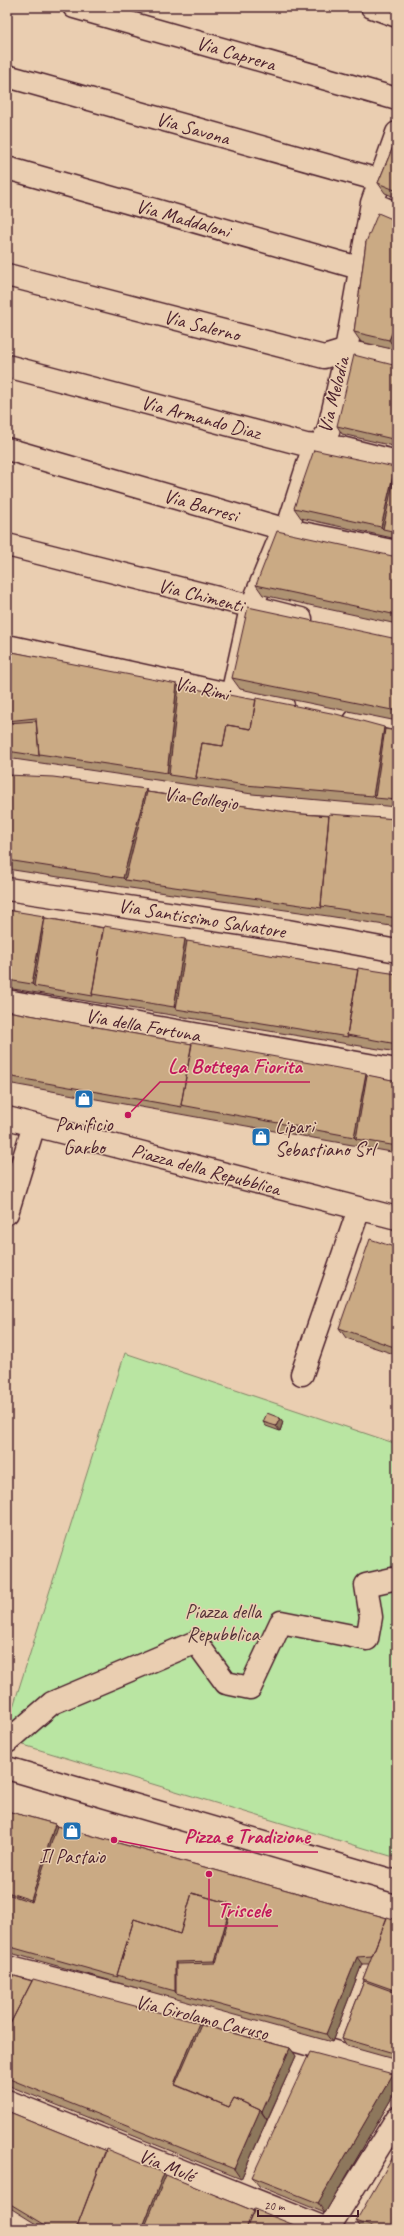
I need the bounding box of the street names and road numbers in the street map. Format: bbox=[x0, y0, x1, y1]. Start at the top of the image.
street label: Via Caprera bbox=[194, 30, 280, 77]
street label: Via Savona bbox=[153, 106, 234, 151]
street label: Via Maddaloni bbox=[133, 193, 235, 244]
street label: Via Salerno bbox=[161, 304, 244, 347]
street label: Via Melodia bbox=[312, 353, 355, 436]
street label: Via Armando Diaz bbox=[138, 390, 265, 446]
street label: Via Barresi bbox=[161, 483, 243, 529]
street label: Via Chimenti bbox=[156, 573, 248, 619]
street label: Via Rimi bbox=[172, 671, 234, 707]
street label: Via Collegio bbox=[162, 781, 240, 816]
street label: Via Santissimo Salvatore bbox=[117, 893, 289, 944]
street label: Via della Fortuna bbox=[84, 1003, 203, 1048]
street label: Piazza della Repubblica bbox=[129, 1138, 285, 1202]
street label: Via Girolamo Caruso bbox=[133, 1989, 272, 2046]
street label: Via Mulé bbox=[135, 2143, 202, 2189]

